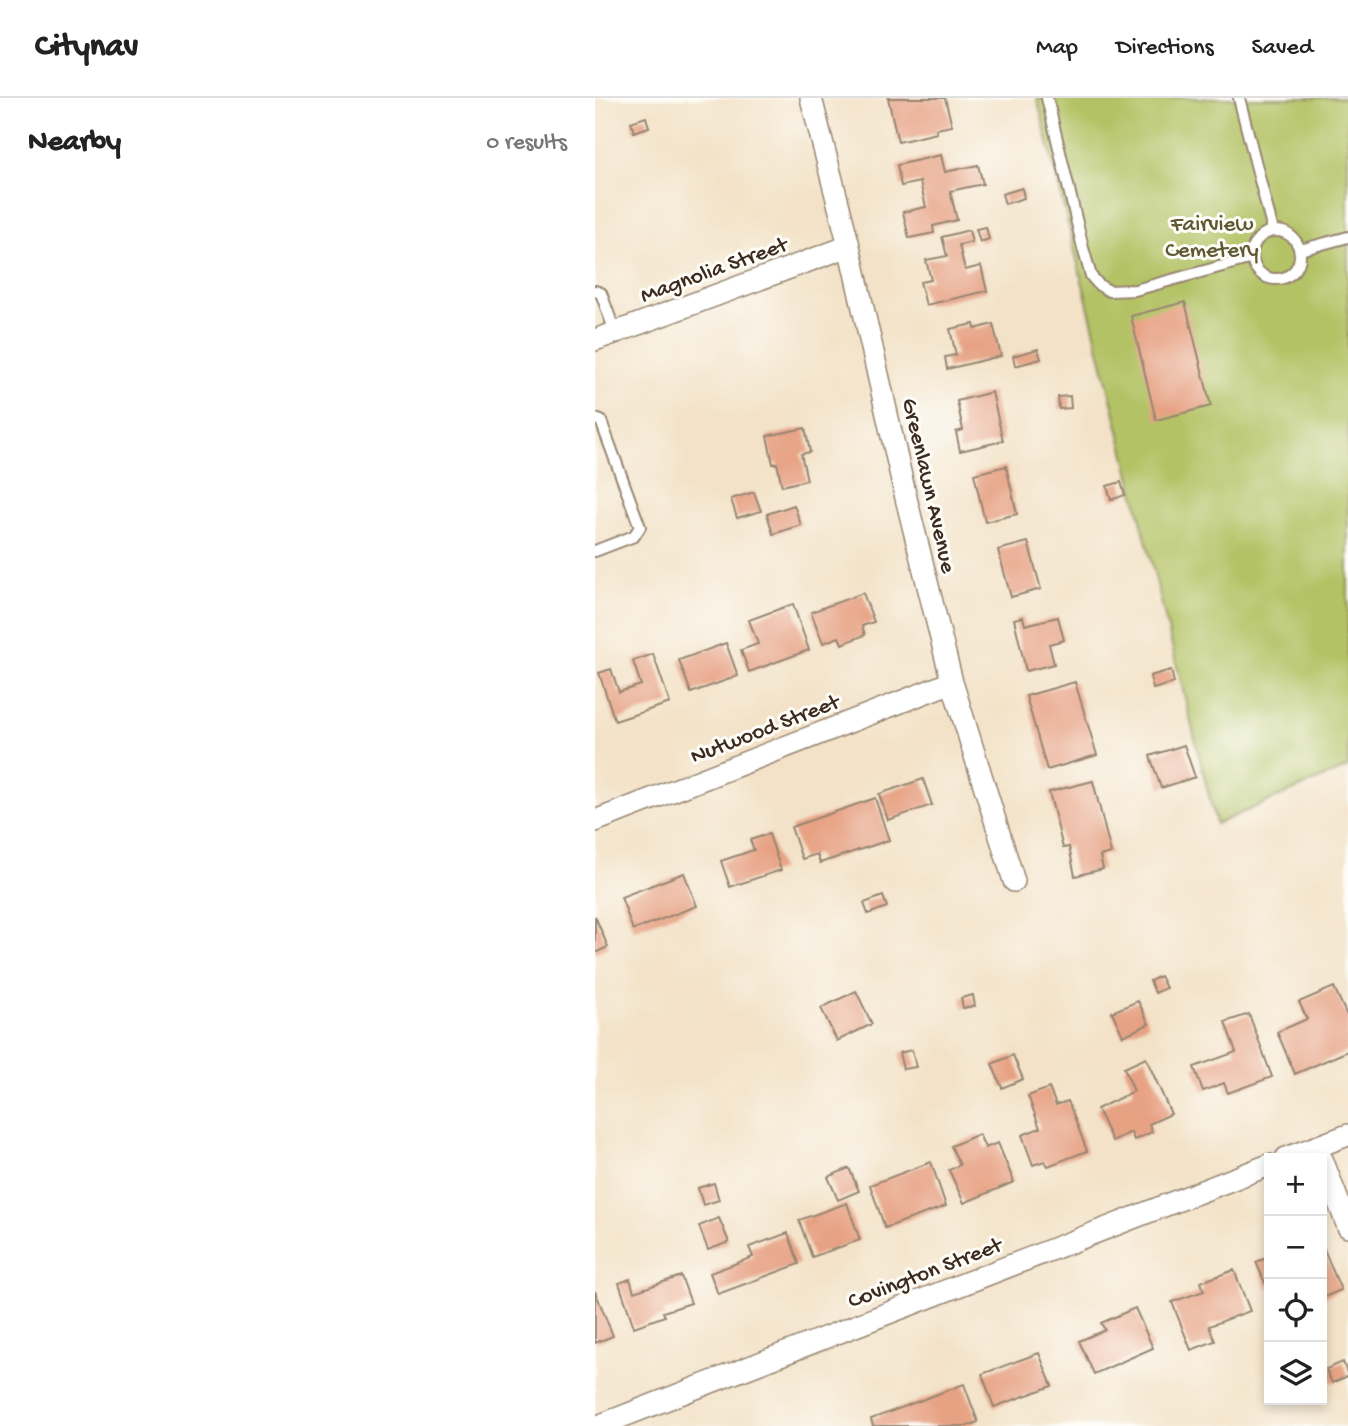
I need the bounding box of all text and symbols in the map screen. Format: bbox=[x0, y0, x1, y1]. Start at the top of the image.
text: Citynav bbox=[35, 29, 138, 67]
text: Map bbox=[1036, 34, 1078, 63]
text: Directions bbox=[1116, 34, 1214, 63]
text: Saved bbox=[1252, 34, 1313, 63]
text: Nearby bbox=[28, 126, 121, 161]
text: 0 results bbox=[486, 130, 567, 157]
park label: Fairview Cemetery bbox=[1165, 212, 1259, 265]
street label: Magnolia Street bbox=[637, 232, 793, 310]
street label: Greenlawn Avenue bbox=[894, 396, 961, 577]
street label: Nutwood Street bbox=[687, 689, 845, 771]
map controls bbox=[1264, 1153, 1327, 1405]
button: + bbox=[1264, 1153, 1327, 1216]
button: − bbox=[1264, 1216, 1327, 1279]
street label: Covington Street bbox=[845, 1232, 1007, 1316]
button: locate bbox=[1264, 1279, 1327, 1342]
button: layers bbox=[1264, 1342, 1327, 1405]

